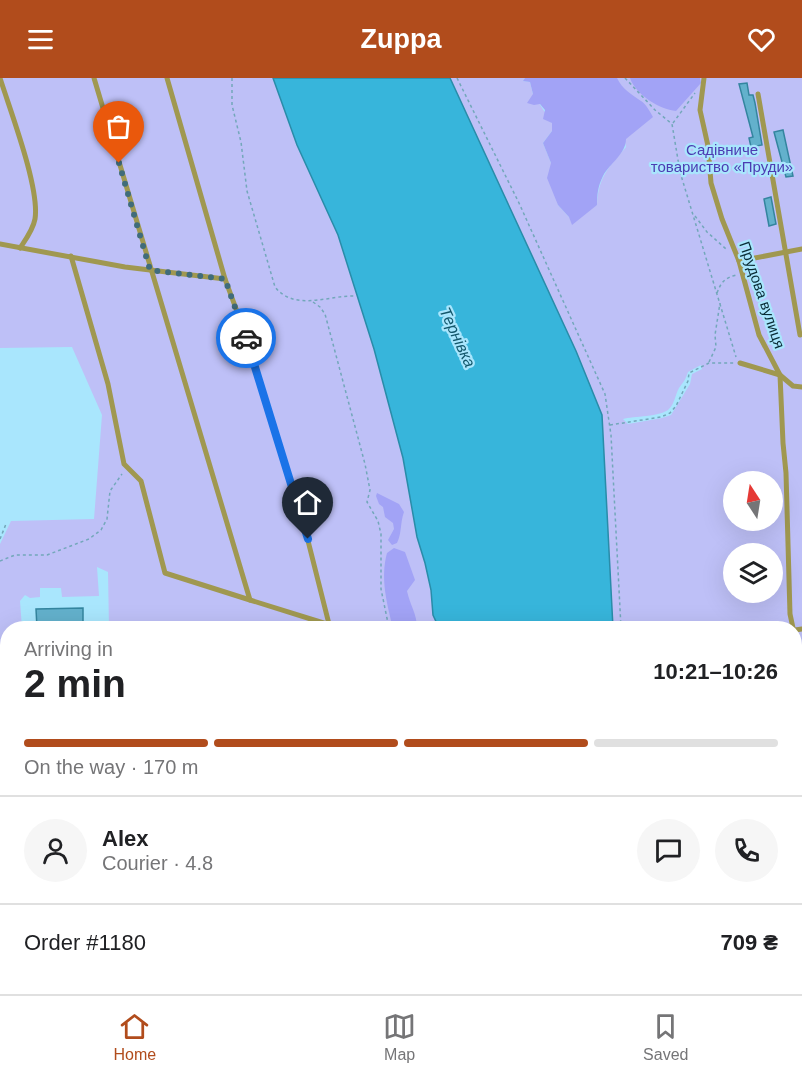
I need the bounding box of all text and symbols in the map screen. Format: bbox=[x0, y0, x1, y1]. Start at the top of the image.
icon: menu bbox=[24, 23, 57, 56]
icon: heart bbox=[745, 23, 778, 56]
text: Zuppa bbox=[361, 24, 442, 54]
pin bbox=[93, 101, 144, 163]
icon: bag bbox=[102, 110, 135, 143]
park label: Садівниче товариство «Пруди» bbox=[651, 141, 793, 175]
street label: Прудова вулиця bbox=[736, 239, 789, 351]
water label: Тернівка bbox=[436, 305, 479, 370]
courier bbox=[216, 308, 276, 368]
icon: car bbox=[230, 322, 263, 355]
north arrow bbox=[723, 471, 783, 531]
map controls bbox=[723, 471, 783, 603]
pin bbox=[282, 477, 333, 539]
icon: home bbox=[291, 486, 324, 519]
button: layers bbox=[723, 543, 783, 603]
text: Arriving in bbox=[24, 638, 113, 660]
text: 10:21–10:26 bbox=[653, 659, 778, 684]
text: 2 min bbox=[24, 662, 126, 705]
text: On the way · 170 m bbox=[24, 756, 199, 778]
button: person bbox=[24, 819, 87, 882]
button: chat bbox=[637, 819, 700, 882]
button: phone bbox=[715, 819, 778, 882]
text: Alex bbox=[102, 826, 148, 851]
text: Courier · 4.8 bbox=[102, 852, 213, 874]
text: Order #1180 bbox=[24, 930, 146, 955]
text: 709 ₴ bbox=[721, 930, 778, 955]
tab: Home bbox=[113, 1010, 156, 1064]
tab: Map bbox=[383, 1010, 416, 1064]
tab: Saved bbox=[643, 1010, 688, 1064]

